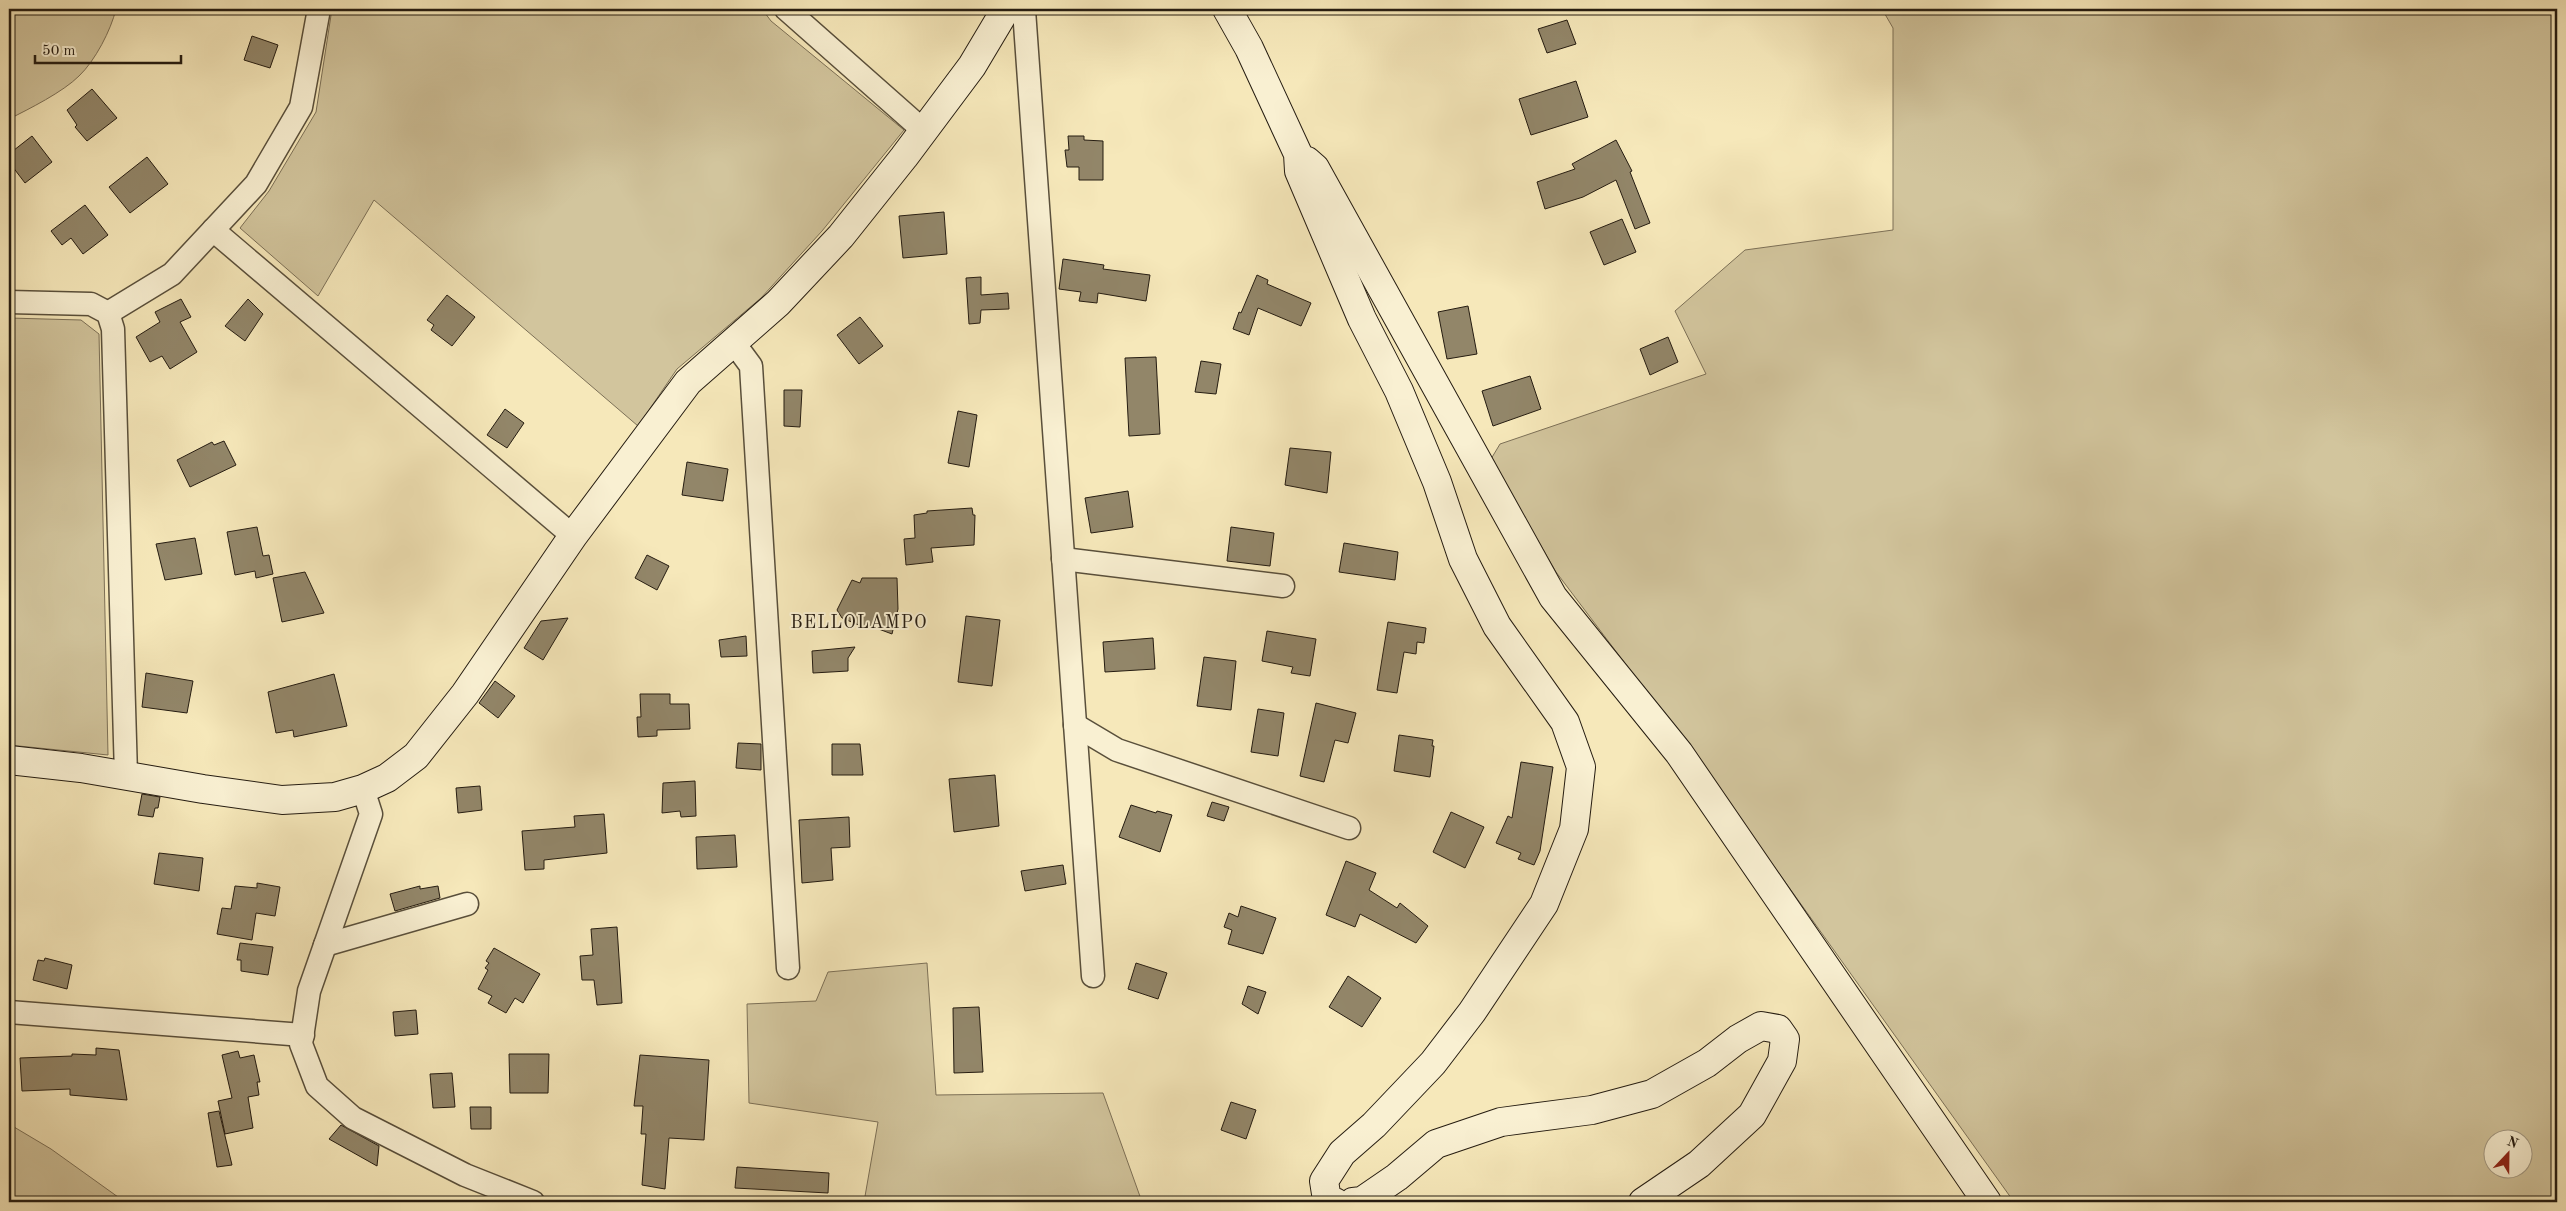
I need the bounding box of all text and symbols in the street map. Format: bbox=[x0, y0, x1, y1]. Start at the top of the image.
scale bar bbox=[35, 32, 181, 64]
text: 50 m bbox=[42, 44, 76, 59]
district label: BELLOLAMPO bbox=[790, 614, 928, 632]
north arrow bbox=[2484, 1128, 2534, 1178]
text: N bbox=[2505, 1134, 2520, 1151]

